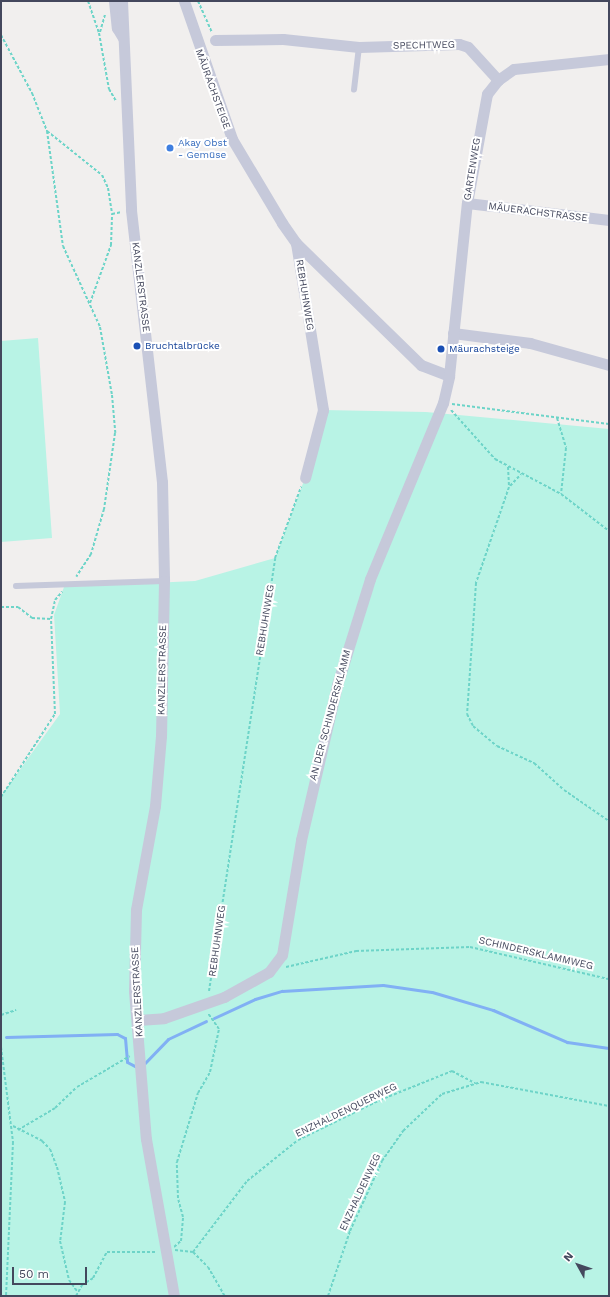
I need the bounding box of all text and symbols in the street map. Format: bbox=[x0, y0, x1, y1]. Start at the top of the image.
street label: SPECHTWEG bbox=[393, 38, 455, 52]
street label: MÄURACHSTEIGE bbox=[193, 47, 233, 131]
place label: Akay Obst - Gemüse bbox=[178, 136, 227, 160]
street label: GARTENWEG bbox=[461, 137, 483, 201]
marker: Akay Obst - Gemüse bbox=[165, 143, 175, 153]
street label: MÄUERACHSTRASSE bbox=[488, 200, 588, 224]
street label: KANZLERSTRASSE bbox=[130, 241, 152, 333]
street label: REBHUHNWEG bbox=[293, 259, 317, 331]
place label: Bruchtalbrücke bbox=[145, 340, 220, 352]
marker: Bruchtalbrücke bbox=[132, 341, 142, 351]
place label: Mäurachsteige bbox=[449, 343, 520, 355]
marker: Mäurachsteige bbox=[436, 344, 446, 354]
street label: REBHUHNWEG bbox=[253, 584, 277, 656]
street label: KANZLERSTRASSE bbox=[155, 625, 169, 715]
street label: AN DER SCHINDERSKLAMM bbox=[307, 648, 353, 782]
street label: REBHUHNWEG bbox=[206, 905, 228, 977]
street label: SCHINDERSKLAMMWEG bbox=[478, 934, 594, 972]
street label: KANZLERSTRASSE bbox=[129, 947, 145, 1037]
street label: ENZHALDENQUERWEG bbox=[293, 1080, 399, 1140]
street label: ENZHALDENWEG bbox=[337, 1151, 383, 1233]
north arrow bbox=[558, 1245, 598, 1285]
text: N bbox=[561, 1250, 576, 1264]
scale bar bbox=[14, 1259, 89, 1285]
text: 50 m bbox=[19, 1267, 49, 1281]

